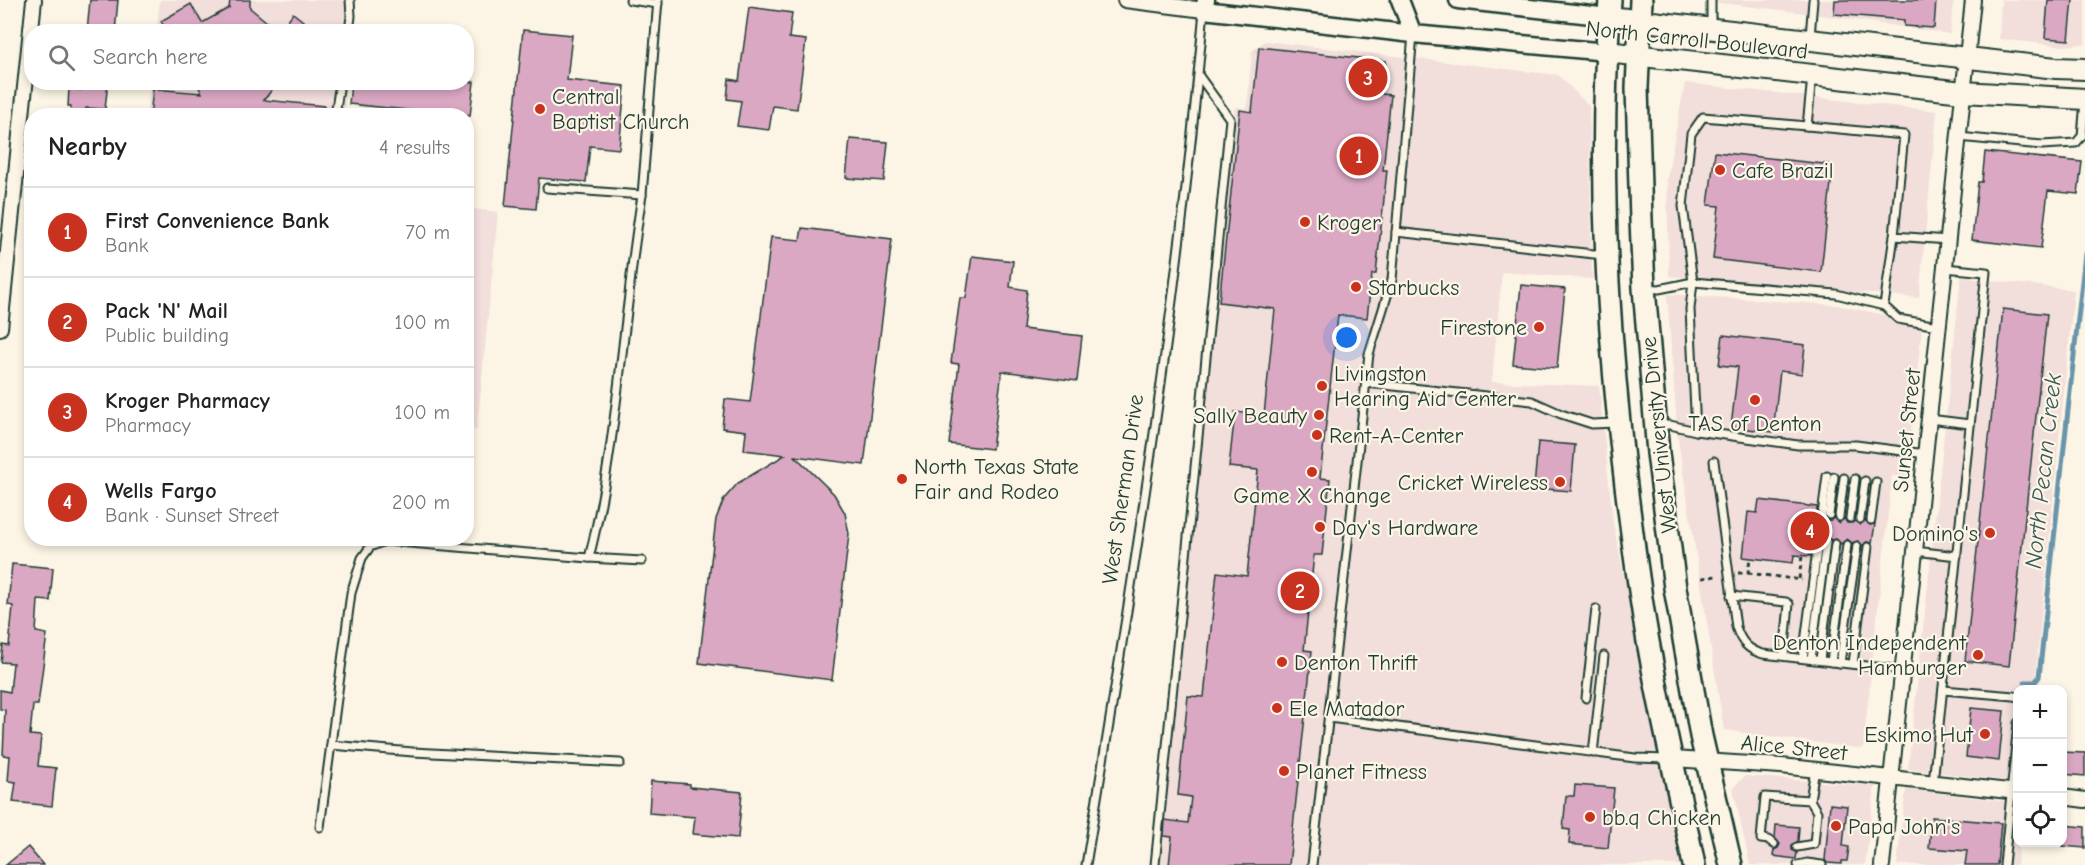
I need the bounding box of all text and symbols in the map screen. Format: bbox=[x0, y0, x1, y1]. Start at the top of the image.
street label: North Carroll Boulevard bbox=[1585, 15, 1809, 65]
search box bbox=[24, 24, 474, 90]
icon: search bbox=[45, 41, 78, 74]
text: Search here bbox=[93, 44, 208, 70]
pin: 3 bbox=[1348, 56, 1388, 100]
place label: Central Baptist Church bbox=[552, 84, 690, 135]
marker: Central Baptist Church bbox=[533, 102, 547, 116]
text: Nearby bbox=[48, 132, 127, 162]
pin: 1 bbox=[1340, 134, 1378, 178]
text: 4 results bbox=[379, 136, 450, 159]
place label: Cafe Brazil bbox=[1732, 158, 1834, 184]
marker: Cafe Brazil bbox=[1713, 163, 1727, 177]
text: First Convenience Bank bbox=[105, 208, 329, 234]
place label: Kroger bbox=[1317, 210, 1381, 236]
marker: Kroger bbox=[1298, 215, 1312, 229]
text: 1 bbox=[64, 221, 71, 244]
text: 70 m bbox=[405, 221, 450, 244]
text: Bank bbox=[105, 234, 148, 257]
place label: Starbucks bbox=[1368, 275, 1459, 301]
marker: Starbucks bbox=[1349, 280, 1363, 294]
text: Pack 'N' Mail bbox=[105, 298, 228, 324]
text: 2 bbox=[63, 311, 72, 334]
text: 100 m bbox=[395, 311, 450, 334]
place label: Firestone bbox=[1440, 315, 1527, 341]
marker: Firestone bbox=[1532, 320, 1546, 334]
your location bbox=[1332, 323, 1361, 352]
text: Public building bbox=[105, 324, 229, 347]
street label: West University Drive bbox=[1636, 335, 1682, 534]
place label: Livingston Hearing Aid Center bbox=[1334, 361, 1516, 412]
street label: Sunset Street bbox=[1888, 366, 1926, 493]
water label: North Pecan Creek bbox=[2019, 371, 2067, 570]
marker: Livingston Hearing Aid Center bbox=[1315, 379, 1329, 393]
text: Kroger Pharmacy bbox=[105, 388, 270, 414]
street label: West Sherman Drive bbox=[1097, 393, 1149, 586]
marker: TAS of Denton bbox=[1748, 393, 1762, 407]
text: 3 bbox=[63, 401, 72, 424]
text: 100 m bbox=[395, 401, 450, 424]
place label: Sally Beauty bbox=[1193, 403, 1307, 429]
marker: Sally Beauty bbox=[1312, 408, 1326, 422]
place label: TAS of Denton bbox=[1688, 411, 1822, 437]
text: Pharmacy bbox=[105, 414, 191, 437]
place label: Rent-A-Center bbox=[1329, 423, 1463, 449]
marker: Rent-A-Center bbox=[1310, 428, 1324, 442]
place label: North Texas State Fair and Rodeo bbox=[914, 454, 1079, 505]
marker: Game X Change bbox=[1305, 465, 1319, 479]
place label: Cricket Wireless bbox=[1398, 470, 1548, 496]
marker: North Texas State Fair and Rodeo bbox=[895, 472, 909, 486]
marker: Cricket Wireless bbox=[1553, 475, 1567, 489]
text: Wells Fargo bbox=[105, 478, 217, 504]
place label: Game X Change bbox=[1233, 483, 1391, 509]
text: 4 bbox=[63, 491, 72, 514]
text: 200 m bbox=[392, 491, 450, 514]
text: Bank · Sunset Street bbox=[105, 504, 278, 527]
pin: 4 bbox=[1790, 508, 1830, 554]
place label: Day's Hardware bbox=[1332, 515, 1478, 541]
marker: Day's Hardware bbox=[1313, 520, 1327, 534]
place label: Domino's bbox=[1892, 521, 1978, 547]
marker: Domino's bbox=[1983, 526, 1997, 540]
pin: 2 bbox=[1280, 568, 1320, 614]
place label: Denton Independent Hamburger bbox=[1773, 630, 1967, 681]
marker: Denton Independent Hamburger bbox=[1971, 648, 1985, 662]
place label: Denton Thrift bbox=[1294, 650, 1418, 676]
marker: Denton Thrift bbox=[1275, 655, 1289, 669]
map controls bbox=[2013, 685, 2067, 847]
button: + bbox=[2013, 685, 2067, 739]
place label: Ele Matador bbox=[1289, 696, 1405, 722]
marker: Ele Matador bbox=[1270, 701, 1284, 715]
place label: Eskimo Hut bbox=[1864, 722, 1974, 748]
marker: Eskimo Hut bbox=[1978, 727, 1992, 741]
street label: Alice Street bbox=[1739, 729, 1849, 767]
button: − bbox=[2013, 739, 2067, 793]
place label: Planet Fitness bbox=[1296, 759, 1427, 785]
marker: Planet Fitness bbox=[1277, 764, 1291, 778]
button: locate bbox=[2013, 793, 2067, 847]
place label: bb.q Chicken bbox=[1602, 805, 1721, 831]
marker: bb.q Chicken bbox=[1583, 810, 1597, 824]
place label: Papa John's bbox=[1848, 814, 1960, 840]
marker: Papa John's bbox=[1829, 819, 1843, 833]

